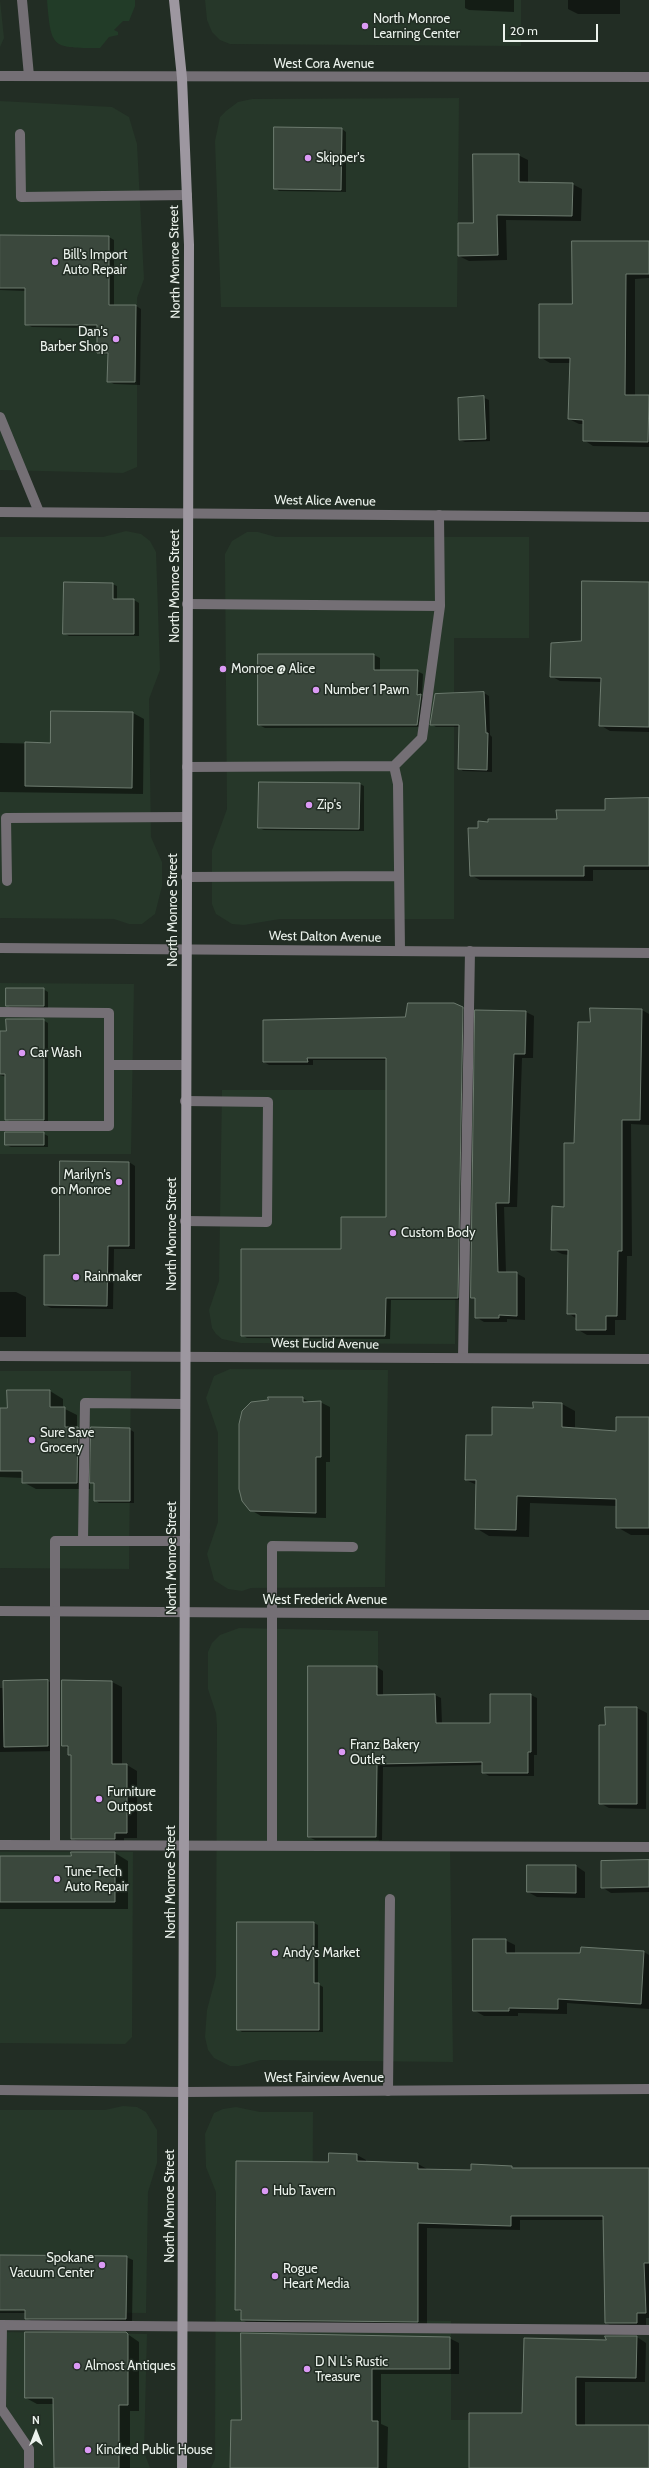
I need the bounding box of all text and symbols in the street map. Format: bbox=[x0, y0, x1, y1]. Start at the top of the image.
place label: North Monroe Learning Center bbox=[373, 11, 460, 42]
scale bar bbox=[505, 16, 600, 42]
marker: North Monroe Learning Center bbox=[360, 21, 370, 31]
text: 20 m bbox=[510, 23, 538, 38]
street label: West Cora Avenue bbox=[274, 56, 374, 72]
place label: Skipper's bbox=[316, 150, 365, 166]
marker: Skipper's bbox=[303, 153, 313, 163]
street label: North Monroe Street bbox=[166, 205, 184, 319]
place label: Bill's Import Auto Repair bbox=[63, 247, 127, 278]
marker: Bill's Import Auto Repair bbox=[50, 257, 60, 267]
place label: Dan's Barber Shop bbox=[40, 324, 108, 355]
marker: Dan's Barber Shop bbox=[111, 334, 121, 344]
street label: West Alice Avenue bbox=[274, 492, 376, 510]
street label: North Monroe Street bbox=[167, 529, 183, 643]
place label: Monroe @ Alice bbox=[231, 661, 315, 677]
marker: Monroe @ Alice bbox=[218, 664, 228, 674]
place label: Number 1 Pawn bbox=[324, 682, 409, 698]
marker: Number 1 Pawn bbox=[311, 685, 321, 695]
place label: Zip's bbox=[317, 797, 341, 813]
marker: Zip's bbox=[304, 800, 314, 810]
street label: North Monroe Street bbox=[165, 853, 181, 967]
street label: West Dalton Avenue bbox=[269, 928, 381, 946]
place label: Car Wash bbox=[30, 1045, 82, 1061]
marker: Car Wash bbox=[17, 1048, 27, 1058]
place label: Marilyn's on Monroe bbox=[51, 1167, 111, 1198]
marker: Marilyn's on Monroe bbox=[114, 1177, 124, 1187]
street label: North Monroe Street bbox=[164, 1177, 180, 1291]
place label: Custom Body bbox=[401, 1225, 476, 1241]
marker: Custom Body bbox=[388, 1228, 398, 1238]
place label: Rainmaker bbox=[84, 1269, 142, 1285]
marker: Rainmaker bbox=[71, 1272, 81, 1282]
street label: West Euclid Avenue bbox=[271, 1335, 379, 1353]
place label: Sure Save Grocery bbox=[40, 1425, 94, 1456]
marker: Sure Save Grocery bbox=[27, 1435, 37, 1445]
street label: North Monroe Street bbox=[164, 1501, 180, 1615]
street label: West Frederick Avenue bbox=[263, 1592, 387, 1608]
place label: Franz Bakery Outlet bbox=[350, 1737, 420, 1768]
marker: Franz Bakery Outlet bbox=[337, 1747, 347, 1757]
place label: Furniture Outpost bbox=[107, 1784, 156, 1815]
marker: Furniture Outpost bbox=[94, 1794, 104, 1804]
street label: North Monroe Street bbox=[163, 1825, 179, 1939]
place label: Tune-Tech Auto Repair bbox=[65, 1864, 129, 1895]
marker: Tune-Tech Auto Repair bbox=[52, 1874, 62, 1884]
place label: Andy's Market bbox=[283, 1945, 360, 1961]
marker: Andy's Market bbox=[270, 1948, 280, 1958]
street label: West Fairview Avenue bbox=[264, 2070, 384, 2086]
street label: North Monroe Street bbox=[162, 2149, 178, 2263]
place label: Hub Tavern bbox=[273, 2183, 335, 2199]
marker: Hub Tavern bbox=[260, 2186, 270, 2196]
place label: Spokane Vacuum Center bbox=[10, 2250, 94, 2281]
marker: Spokane Vacuum Center bbox=[97, 2260, 107, 2270]
place label: Rogue Heart Media bbox=[283, 2261, 350, 2292]
marker: Rogue Heart Media bbox=[270, 2271, 280, 2281]
place label: D N L's Rustic Treasure bbox=[315, 2354, 388, 2385]
place label: Almost Antiques bbox=[85, 2358, 176, 2374]
marker: Almost Antiques bbox=[72, 2361, 82, 2371]
marker: D N L's Rustic Treasure bbox=[302, 2364, 312, 2374]
north arrow bbox=[16, 2412, 56, 2452]
text: N bbox=[32, 2413, 40, 2427]
place label: Kindred Public House bbox=[96, 2442, 213, 2458]
marker: Kindred Public House bbox=[83, 2445, 93, 2455]

